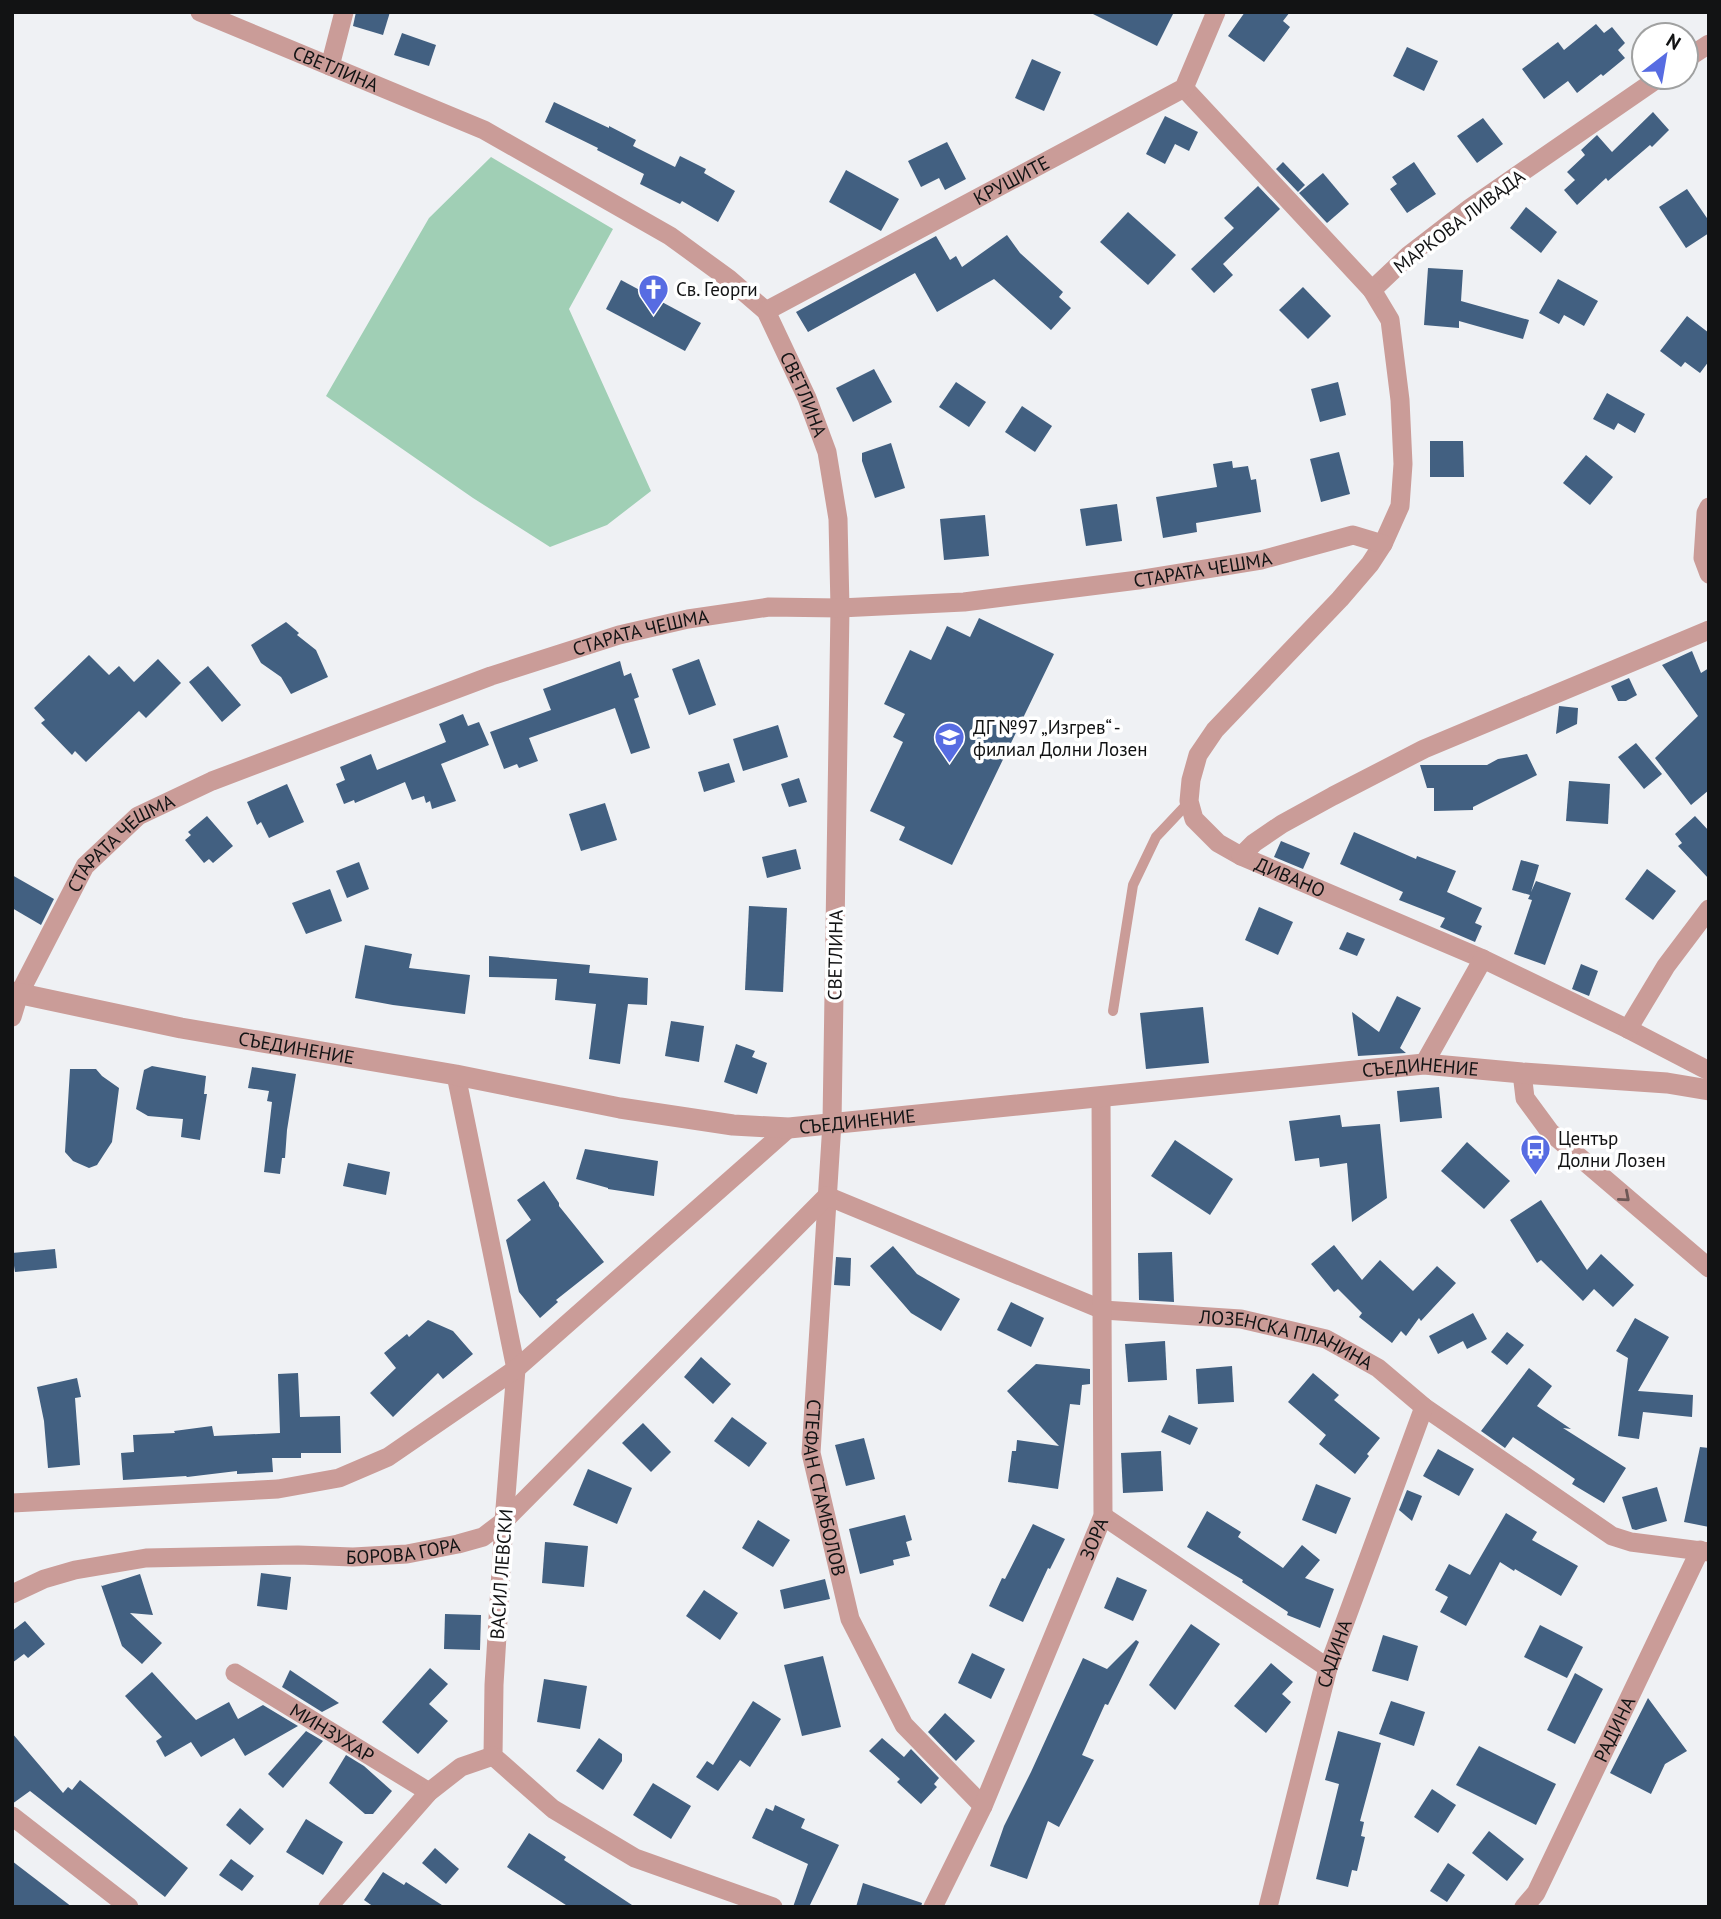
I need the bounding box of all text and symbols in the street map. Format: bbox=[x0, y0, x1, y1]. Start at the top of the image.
north arrow bbox=[1630, 21, 1700, 91]
text: N bbox=[1662, 28, 1685, 55]
street label: СВЕТЛИНА bbox=[289, 40, 382, 97]
street label: КРУШИТЕ bbox=[969, 150, 1053, 210]
street label: МАРКОВА ЛИВАДА bbox=[1389, 164, 1529, 278]
church icon: Св. Георги bbox=[636, 272, 670, 316]
place label: Св. Георги bbox=[676, 277, 758, 301]
street label: СВЕТЛИНА bbox=[775, 348, 832, 440]
street label: СТАРАТА ЧЕШМА bbox=[1132, 546, 1274, 593]
street label: СТАРАТА ЧЕШМА bbox=[570, 604, 710, 661]
place label: ДГ №97 „Изгрев“ - филиал Долни Лозен bbox=[973, 715, 1148, 761]
school or university icon: ДГ №97 „Изгрев“ - филиал Долни Лозен bbox=[933, 721, 967, 765]
street label: СТАРАТА ЧЕШМА bbox=[62, 789, 178, 896]
street label: ДИВАНО bbox=[1252, 851, 1329, 902]
street label: СВЕТЛИНА bbox=[822, 910, 848, 1000]
street label: СЪЕДИНЕНИЕ bbox=[237, 1026, 356, 1069]
street label: СЪЕДИНЕНИЕ bbox=[1361, 1052, 1480, 1082]
street label: СЪЕДИНЕНИЕ bbox=[798, 1103, 917, 1139]
place label: Център Долни Лозен bbox=[1558, 1126, 1666, 1172]
bus stop icon: Център Долни Лозен bbox=[1518, 1132, 1552, 1176]
one-way arrow bbox=[1617, 1189, 1630, 1201]
street label: ЛОЗЕНСКА ПЛАНИНА bbox=[1198, 1304, 1377, 1375]
street label: СТЕФАН СТАМБОЛОВ bbox=[799, 1398, 852, 1578]
street label: ВАСИЛ ЛЕВСКИ bbox=[484, 1508, 518, 1640]
street label: ЗОРА bbox=[1074, 1514, 1113, 1564]
street label: БОРОВА ГОРА bbox=[345, 1532, 462, 1569]
street label: САДИНА bbox=[1312, 1616, 1357, 1690]
street label: РАДИНА bbox=[1588, 1692, 1640, 1766]
street label: МИНЗУХАР bbox=[286, 1698, 379, 1768]

